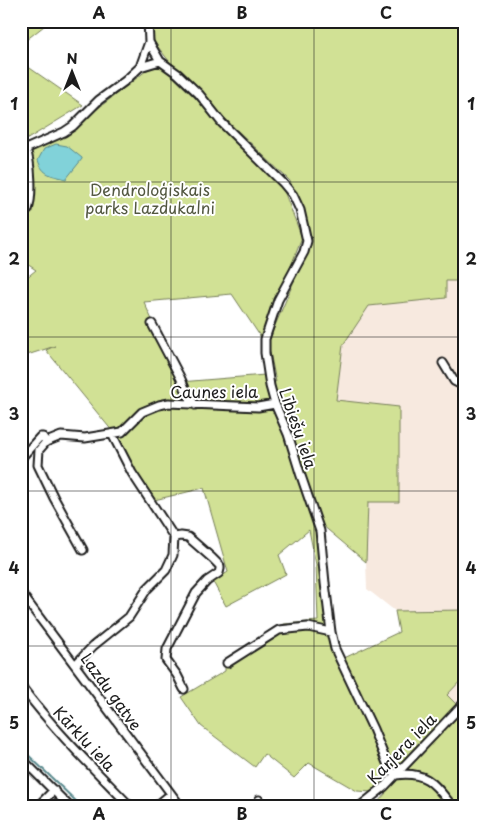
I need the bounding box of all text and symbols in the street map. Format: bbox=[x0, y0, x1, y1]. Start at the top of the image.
text: A bbox=[93, 0, 106, 24]
text: B bbox=[237, 0, 248, 24]
text: C bbox=[380, 0, 392, 24]
north arrow bbox=[48, 48, 98, 98]
text: N bbox=[66, 48, 78, 69]
text: 1 bbox=[10, 91, 18, 115]
text: 1 bbox=[467, 91, 475, 115]
park label: Dendroloģiskais parks Lazdukalni bbox=[85, 177, 215, 219]
text: 2 bbox=[8, 246, 20, 270]
text: 2 bbox=[465, 246, 477, 270]
street label: Caunes iela bbox=[170, 379, 258, 403]
street label: Lībiešu iela bbox=[274, 384, 324, 472]
text: 3 bbox=[9, 401, 19, 425]
text: 3 bbox=[466, 401, 476, 425]
text: 4 bbox=[9, 555, 20, 579]
text: 4 bbox=[466, 555, 477, 579]
street label: Lazdu gatve bbox=[76, 647, 148, 735]
street label: Kārklu iela bbox=[48, 700, 122, 776]
street label: Karjera iela bbox=[361, 706, 442, 789]
text: 5 bbox=[9, 710, 19, 734]
text: 5 bbox=[466, 710, 476, 734]
text: A bbox=[93, 801, 106, 825]
text: B bbox=[237, 801, 248, 825]
text: C bbox=[380, 801, 392, 825]

